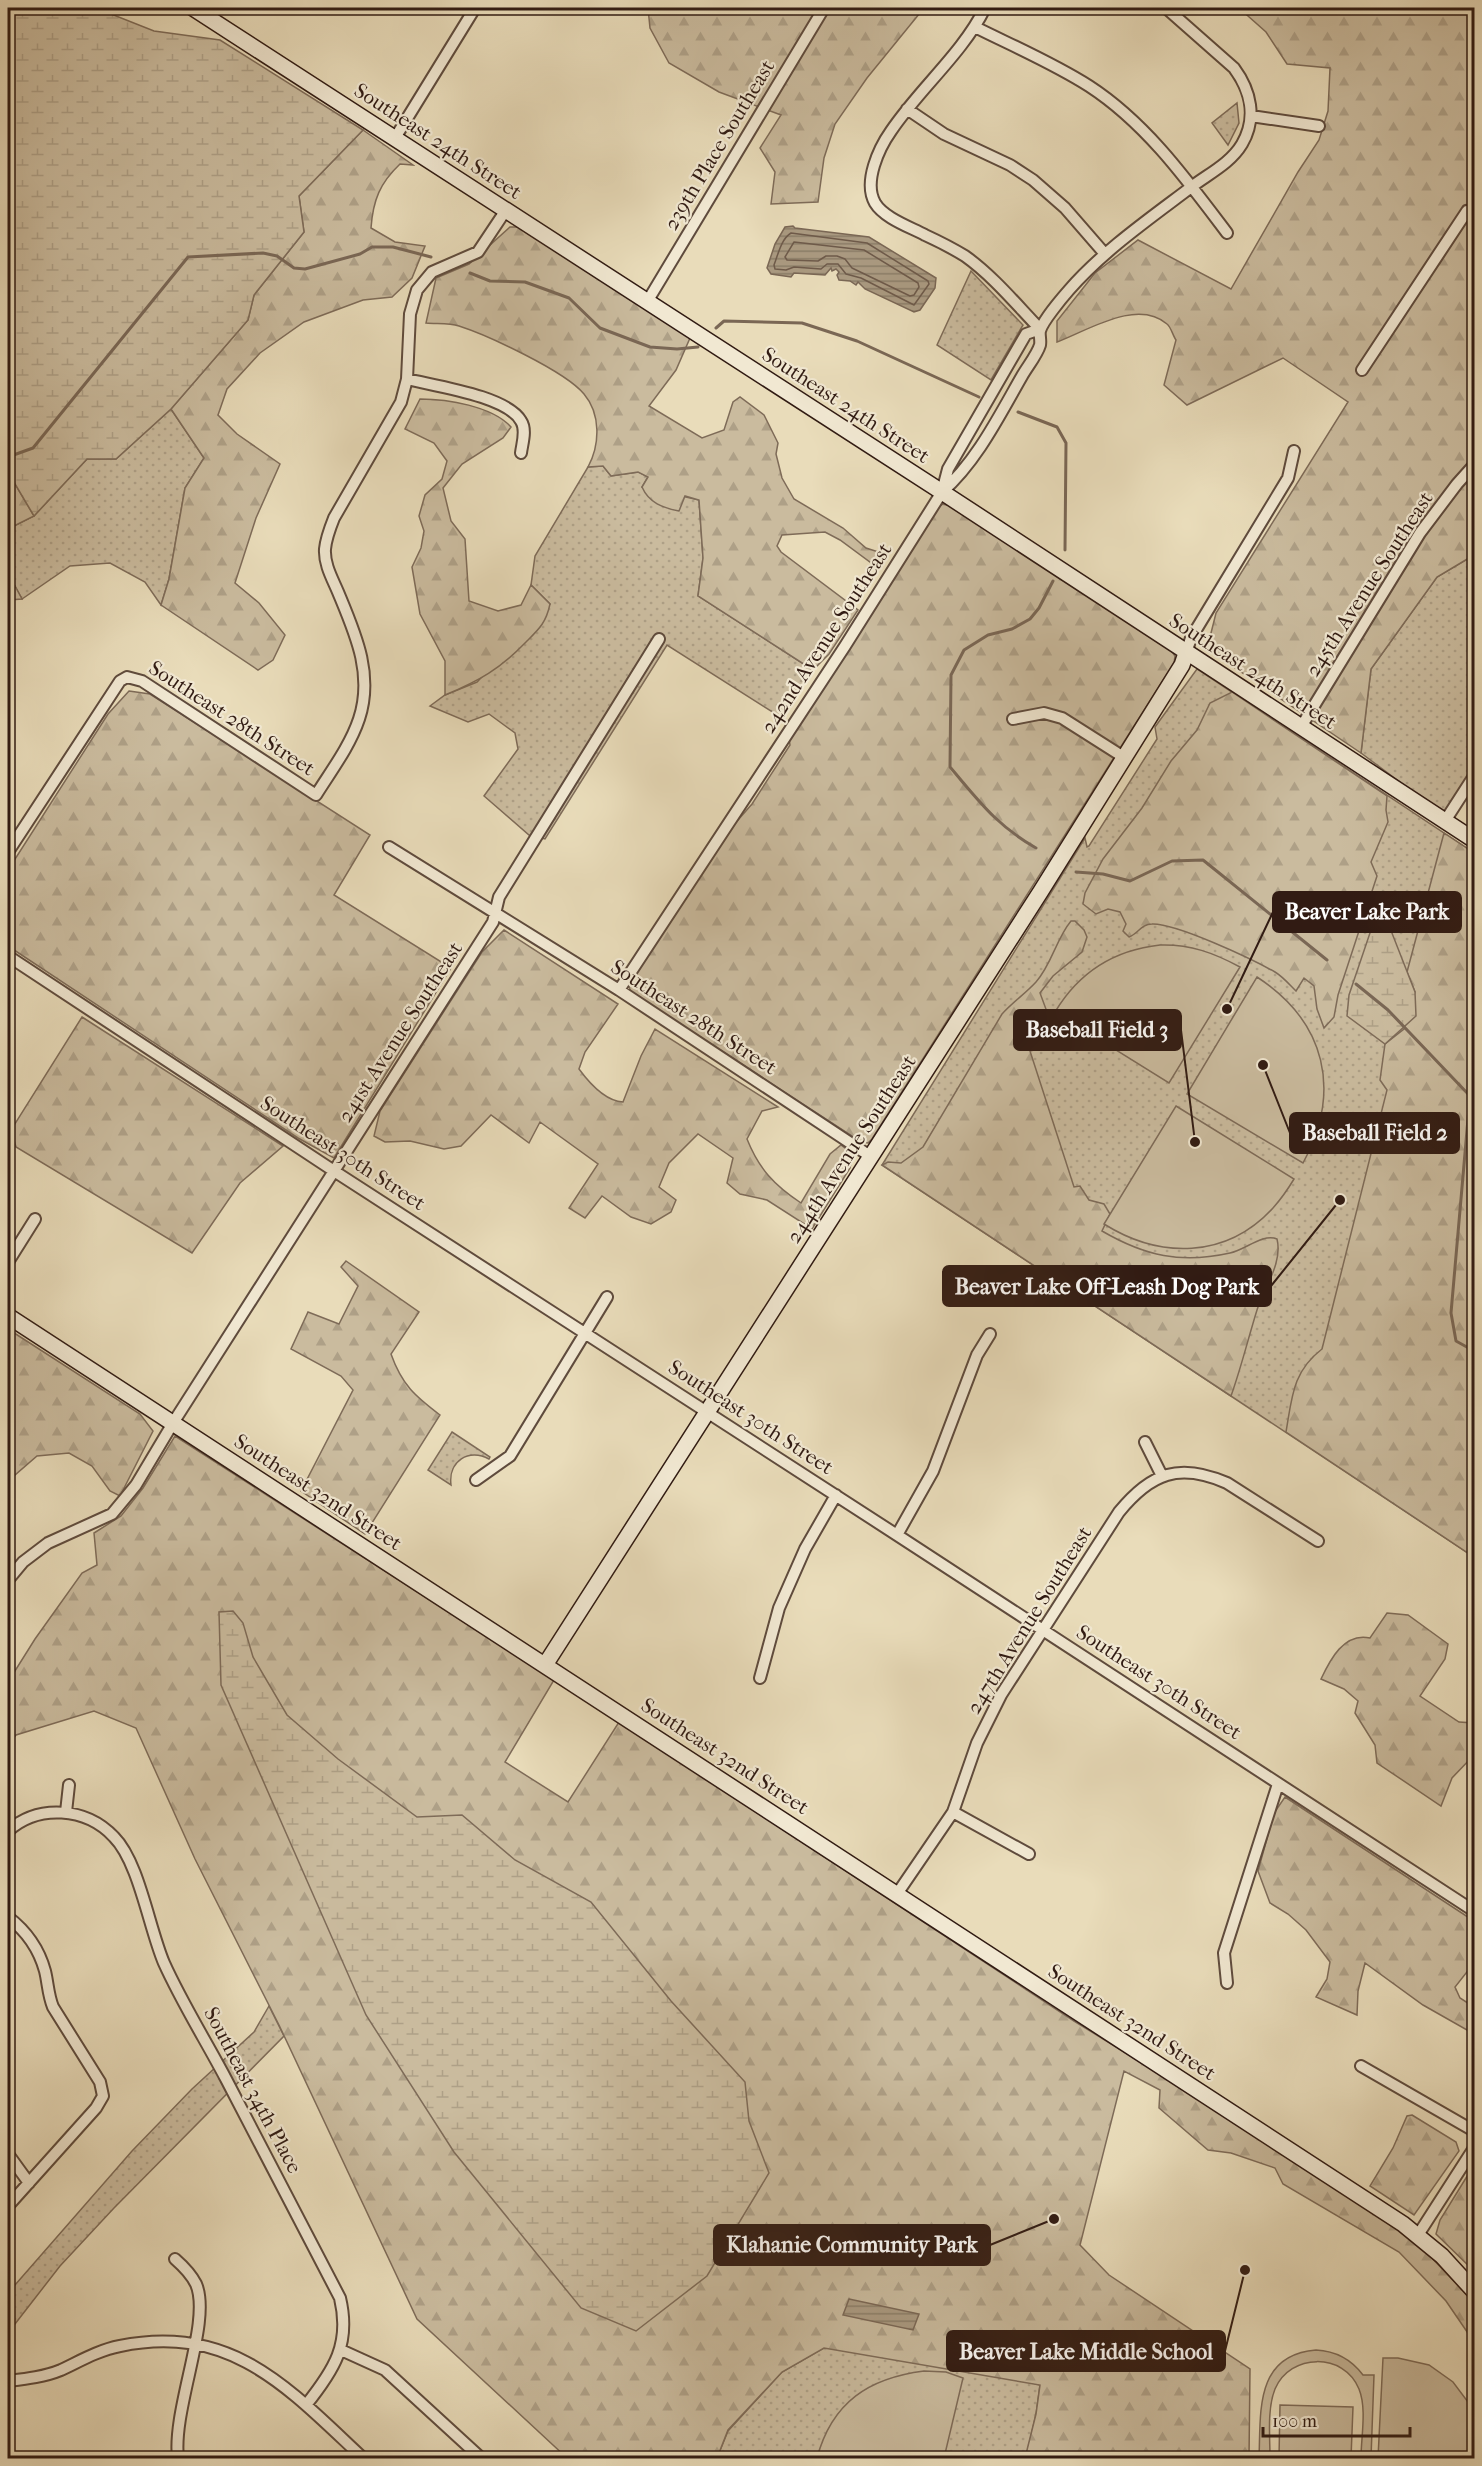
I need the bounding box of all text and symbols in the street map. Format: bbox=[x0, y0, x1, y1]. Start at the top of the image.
street label: 239th Place Southeast bbox=[659, 55, 780, 234]
street label: Southeast 24th Street bbox=[350, 78, 527, 204]
street label: Southeast 24th Street bbox=[758, 342, 935, 468]
street label: 245th Avenue Southeast bbox=[1300, 487, 1438, 681]
street label: 242nd Avenue Southeast bbox=[755, 538, 897, 738]
street label: Southeast 24th Street bbox=[1165, 608, 1342, 734]
street label: Southeast 28th Street bbox=[145, 655, 320, 781]
callout: Beaver Lake Park bbox=[1273, 892, 1461, 932]
text: Beaver Lake Park bbox=[1285, 899, 1450, 925]
street label: 241st Avenue Southeast bbox=[333, 937, 468, 1127]
street label: Southeast 28th Street bbox=[607, 954, 782, 1080]
callout: Baseball Field 3 bbox=[1014, 1010, 1181, 1050]
text: Baseball Field 3 bbox=[1026, 1017, 1168, 1043]
street label: 244th Avenue Southeast bbox=[781, 1050, 921, 1248]
street label: Southeast 30th Street bbox=[256, 1091, 430, 1216]
callout: Baseball Field 2 bbox=[1290, 1113, 1459, 1153]
text: Baseball Field 2 bbox=[1303, 1120, 1447, 1146]
callout: Beaver Lake Off-Leash Dog Park bbox=[943, 1266, 1271, 1306]
text: Beaver Lake Off-Leash Dog Park bbox=[955, 1274, 1260, 1300]
street label: Southeast 30th Street bbox=[664, 1355, 838, 1480]
street label: Southeast 32nd Street bbox=[230, 1429, 407, 1555]
street label: 247th Avenue Southeast bbox=[961, 1521, 1097, 1718]
street label: Southeast 30th Street bbox=[1072, 1620, 1246, 1745]
street label: Southeast 32nd Street bbox=[637, 1693, 814, 1819]
street label: Southeast 32nd Street bbox=[1044, 1959, 1221, 2085]
street label: Southeast 34th Place bbox=[199, 2003, 307, 2177]
callout: Klahanie Community Park bbox=[714, 2225, 990, 2265]
text: Klahanie Community Park bbox=[726, 2232, 978, 2258]
callout: Beaver Lake Middle School bbox=[947, 2331, 1225, 2371]
text: Beaver Lake Middle School bbox=[959, 2339, 1214, 2365]
scale bar bbox=[1263, 2400, 1410, 2438]
text: 100 m bbox=[1272, 2411, 1317, 2432]

